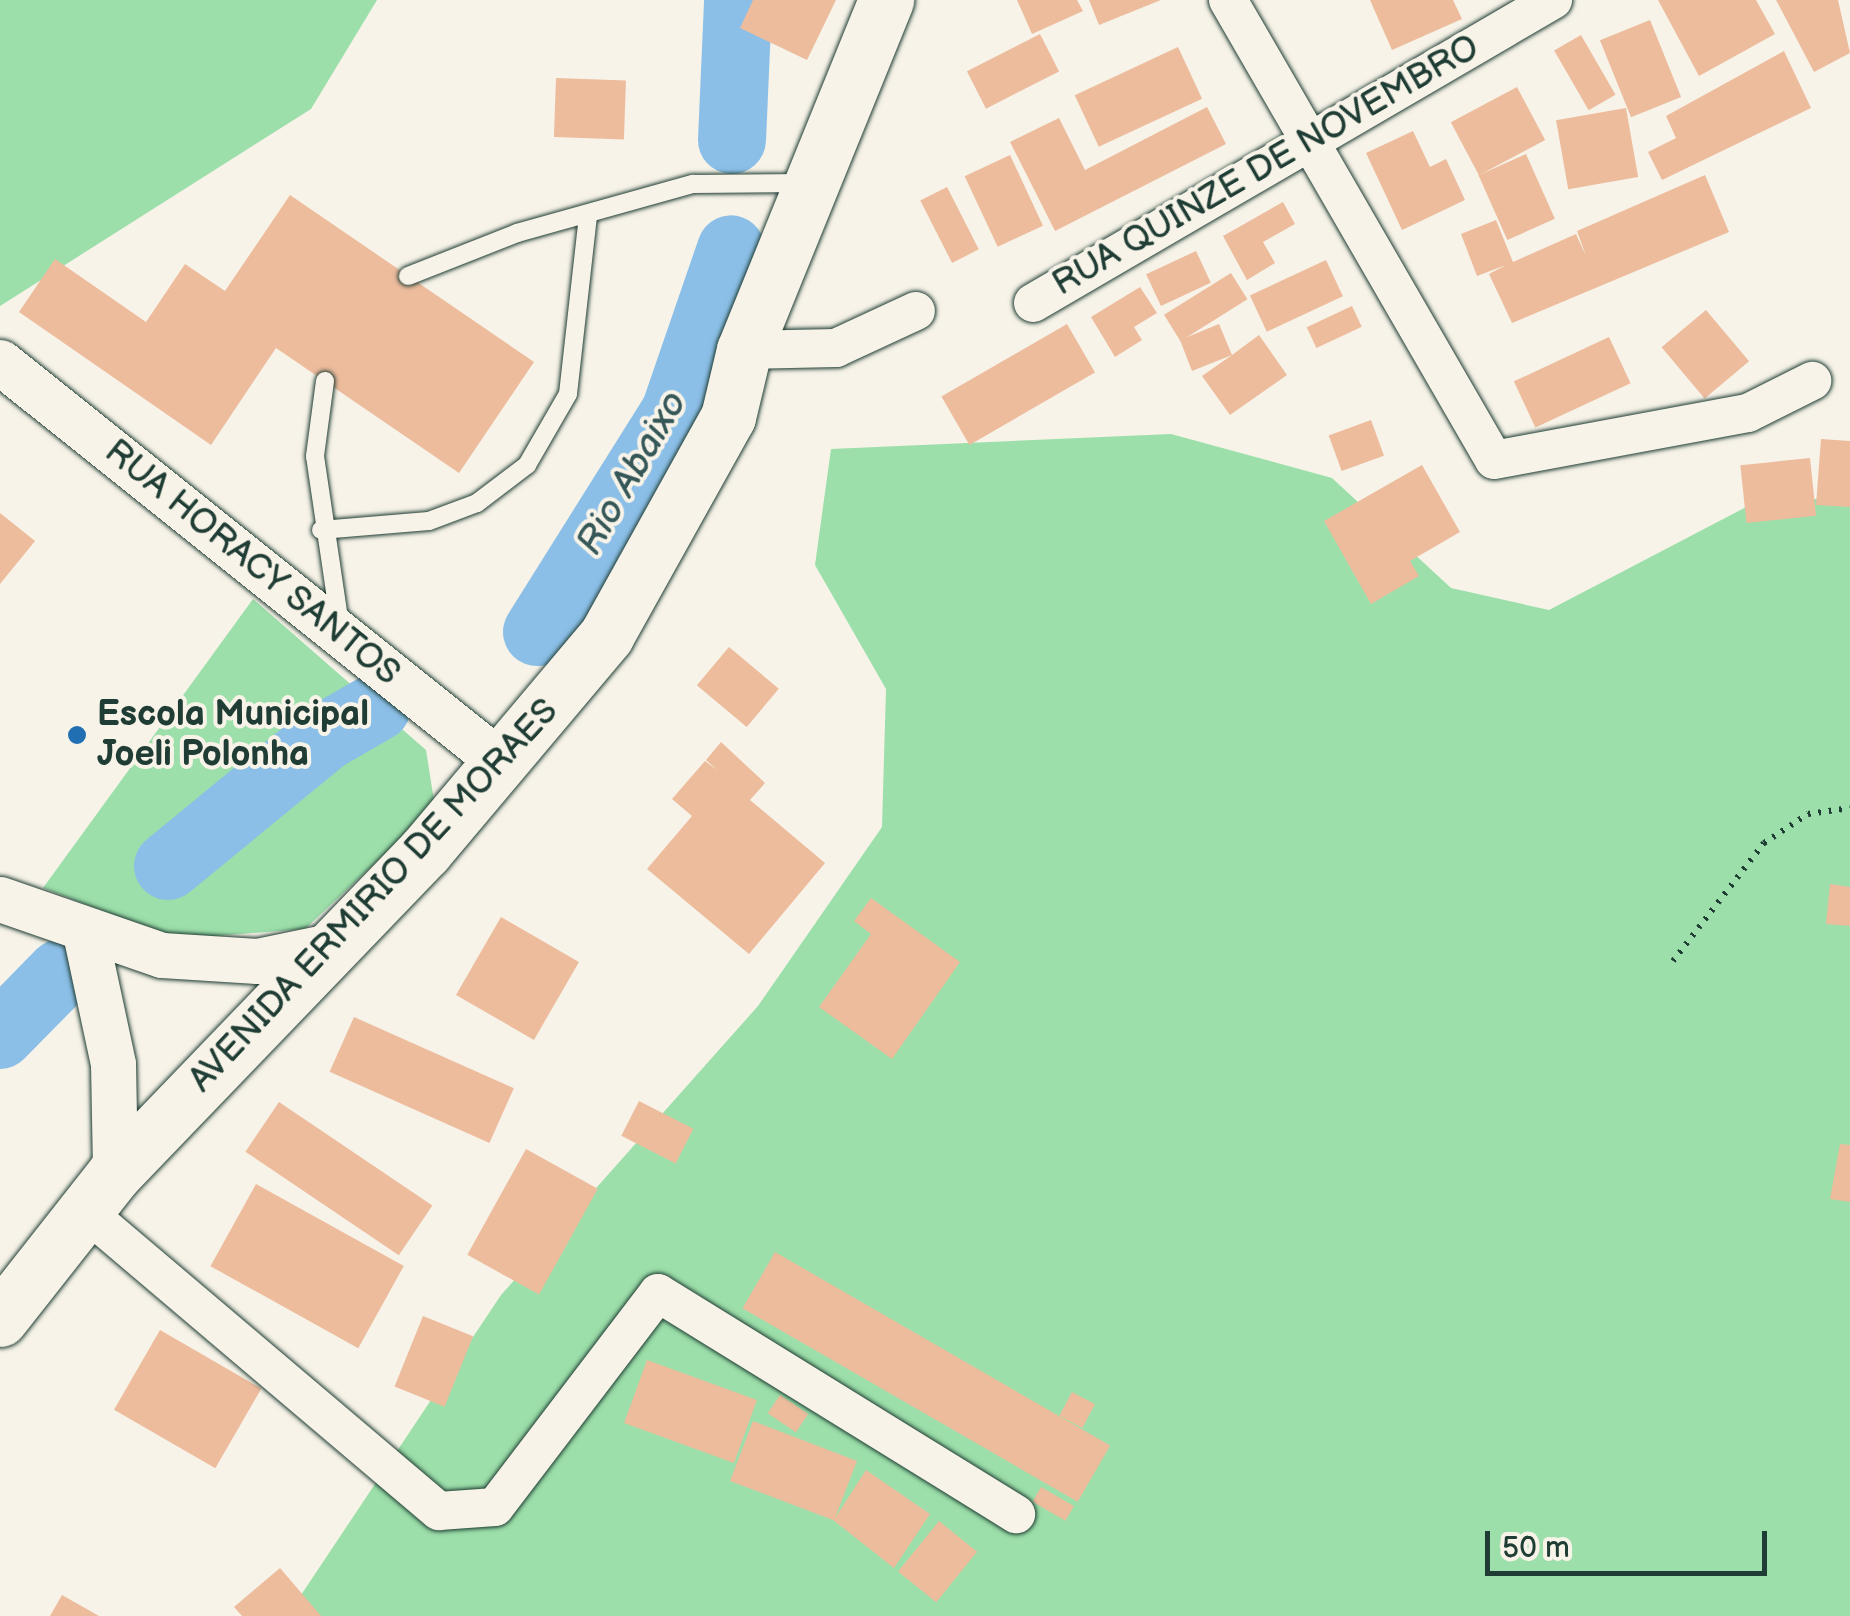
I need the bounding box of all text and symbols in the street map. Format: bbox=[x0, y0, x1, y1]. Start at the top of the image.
street label: RUA QUINZE DE NOVEMBRO bbox=[1045, 27, 1487, 305]
water label: Rio Abaixo bbox=[567, 383, 697, 563]
street label: RUA HORACY SANTOS bbox=[96, 431, 408, 695]
street label: AVENIDA ERMIRIO DE MORAES bbox=[181, 691, 567, 1101]
place label: Escola Municipal Joeli Polonha bbox=[97, 694, 369, 776]
marker: Escola Municipal Joeli Polonha bbox=[66, 724, 88, 746]
scale bar bbox=[1490, 1511, 1772, 1573]
text: 50 m bbox=[1502, 1530, 1570, 1566]

